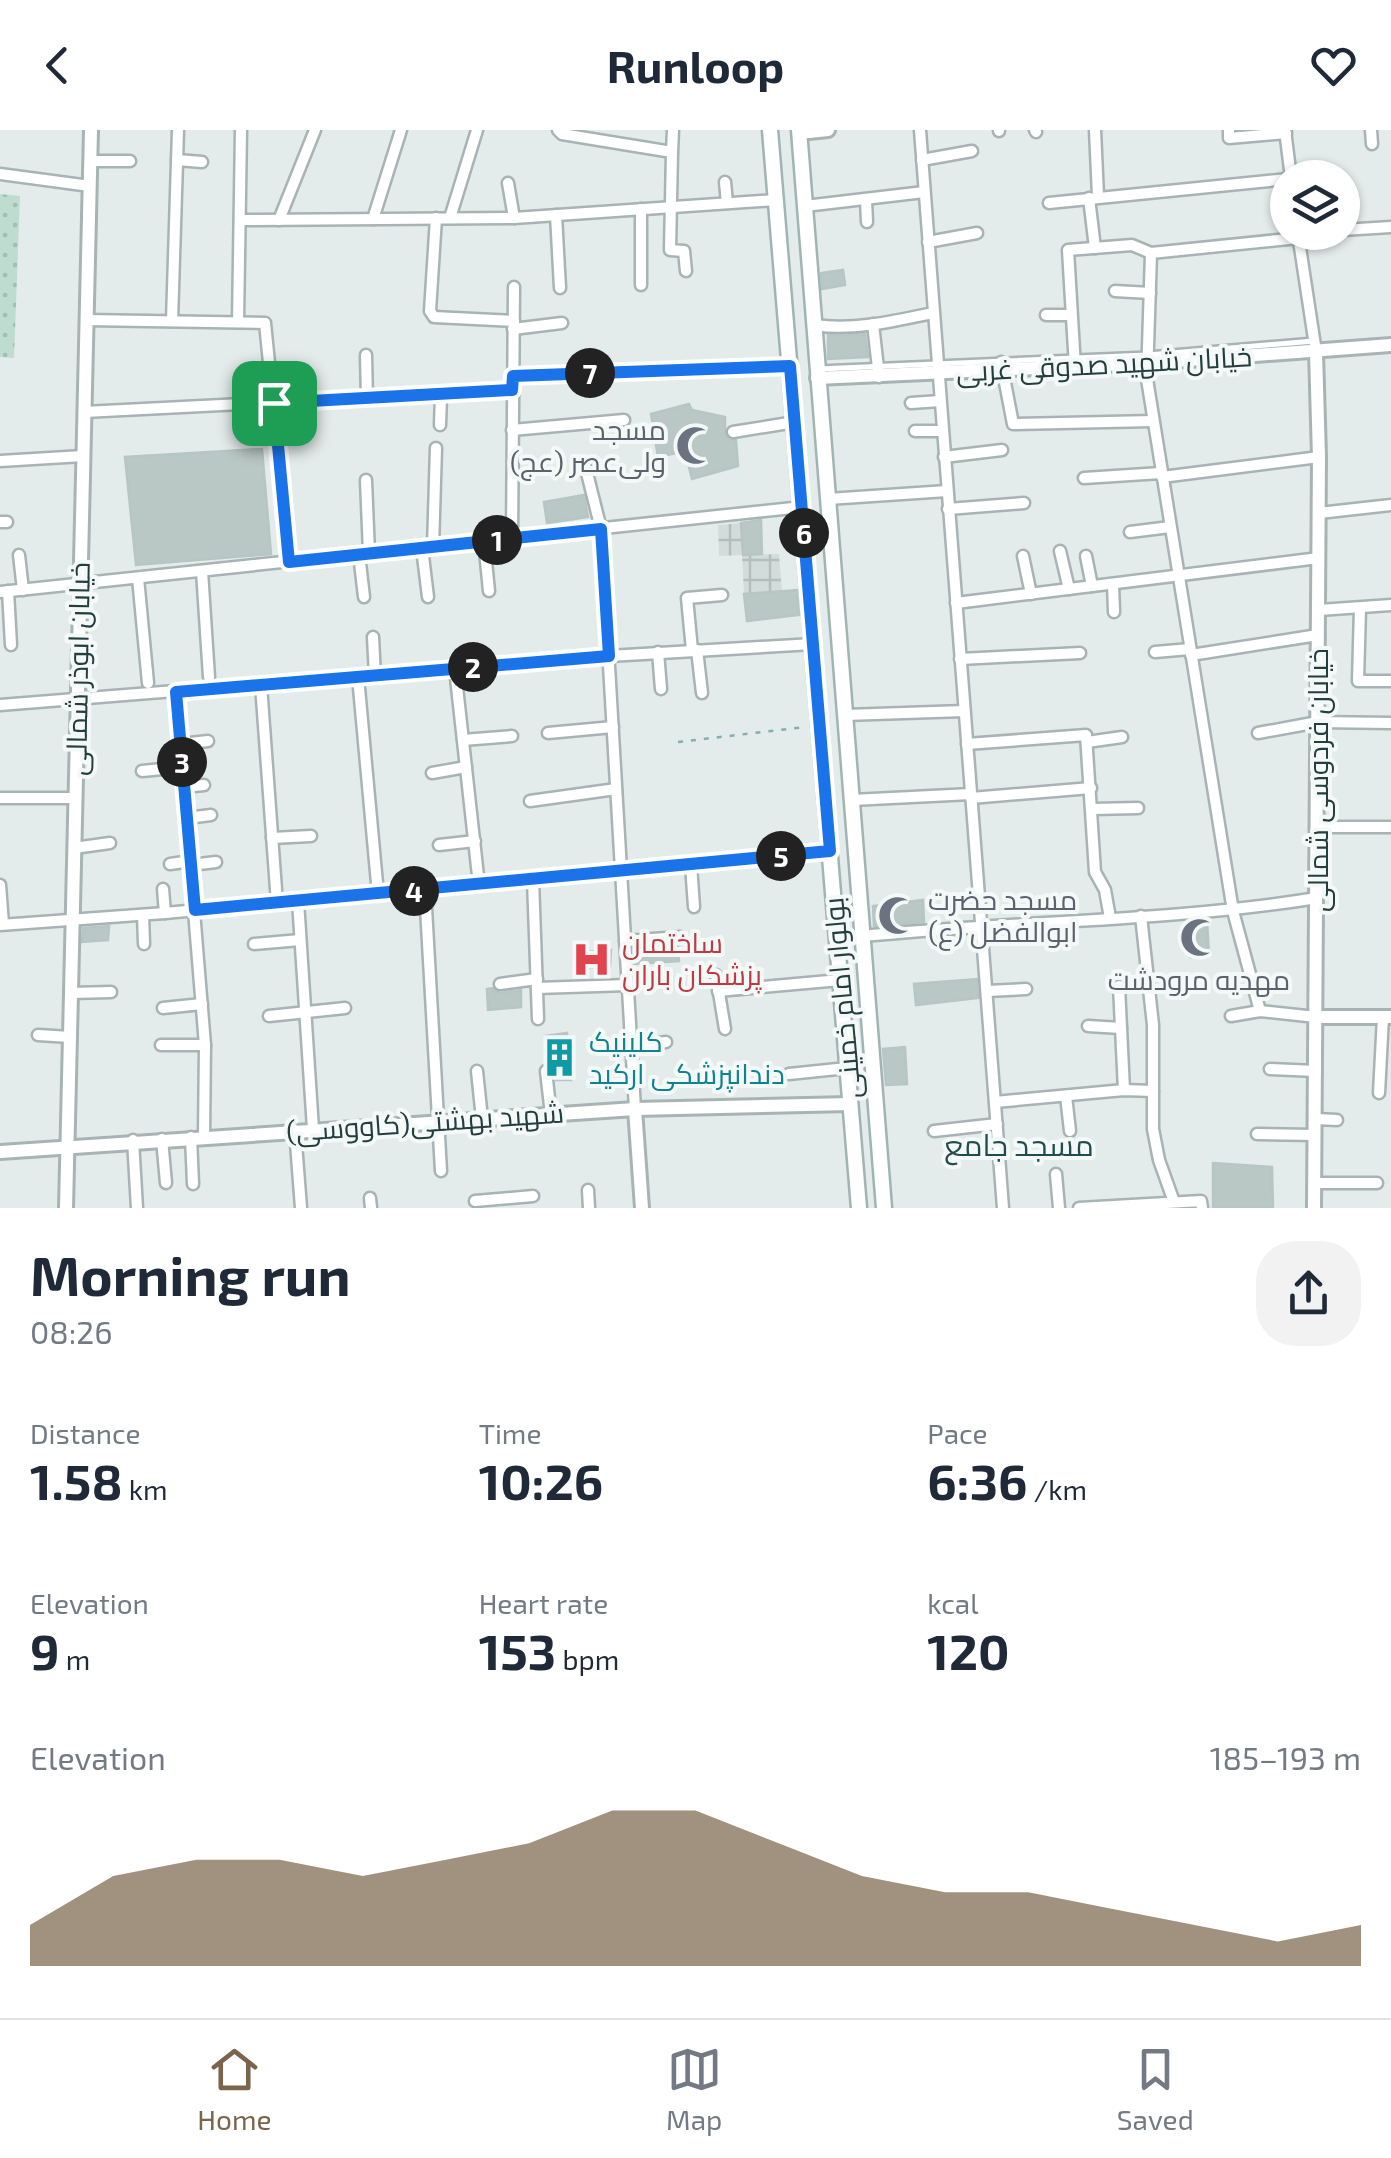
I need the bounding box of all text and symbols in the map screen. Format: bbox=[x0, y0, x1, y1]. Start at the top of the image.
icon: back bbox=[30, 38, 85, 93]
text: Runloop bbox=[607, 38, 784, 92]
icon: heart bbox=[1306, 38, 1361, 93]
map controls bbox=[1270, 160, 1360, 250]
button: layers bbox=[1270, 160, 1360, 250]
street label: خیابان شهید صدوقی غربی bbox=[955, 338, 1253, 389]
pin: 7 bbox=[565, 348, 615, 398]
text: 7 bbox=[583, 356, 597, 390]
pin bbox=[232, 361, 317, 446]
icon: arrive bbox=[247, 376, 302, 431]
place label: مسجد ولی‌عصر (عج) bbox=[510, 412, 666, 481]
mosque icon: مسجد ولی‌عصر (عج) bbox=[675, 425, 717, 467]
pin: 6 bbox=[779, 508, 829, 558]
pin: 1 bbox=[472, 515, 522, 565]
text: 6 bbox=[796, 516, 812, 550]
text: 1 bbox=[491, 523, 503, 557]
street label: خیابان ابوذر شمالی bbox=[58, 562, 97, 776]
pin: 2 bbox=[448, 642, 498, 692]
street label: خیابان فردوسی شمالی bbox=[1300, 648, 1335, 912]
text: 2 bbox=[465, 650, 481, 684]
pin: 3 bbox=[157, 737, 207, 787]
text: 3 bbox=[174, 745, 190, 779]
pin: 5 bbox=[756, 831, 806, 881]
text: 5 bbox=[773, 839, 789, 873]
pin: 4 bbox=[389, 866, 439, 916]
text: 4 bbox=[405, 874, 423, 908]
place label: مسجد حضرت ابوالفضل (ع) bbox=[928, 882, 1078, 951]
mosque icon: مسجد حضرت ابوالفضل (ع) bbox=[877, 895, 919, 937]
street label: بولوار امام خمینی bbox=[815, 896, 871, 1100]
mosque icon: مهدیه مرودشت bbox=[1178, 917, 1220, 959]
place label: ساختمان پزشکان باران bbox=[622, 925, 762, 994]
hospital icon: ساختمان پزشکان باران bbox=[571, 938, 613, 980]
place label: مهدیه مرودشت bbox=[1108, 962, 1290, 997]
place label: کلینیک دندانپزشکی ارکید bbox=[589, 1024, 785, 1093]
building icon: کلینیک دندانپزشکی ارکید bbox=[538, 1037, 580, 1079]
street label: شهید بهشتی(کاووسی) bbox=[285, 1094, 565, 1149]
district label: مسجد جامع bbox=[944, 1126, 1094, 1166]
text: Morning run bbox=[30, 1241, 351, 1307]
button: share bbox=[1256, 1241, 1361, 1346]
text: 08:26 bbox=[30, 1312, 113, 1350]
text: Distance bbox=[30, 1416, 141, 1450]
text: Time bbox=[479, 1416, 541, 1450]
text: Pace bbox=[927, 1416, 988, 1450]
text: 1.58 bbox=[30, 1450, 123, 1510]
text: 10:26 bbox=[479, 1450, 603, 1510]
text: 6:36 bbox=[927, 1450, 1028, 1510]
text: km bbox=[123, 1472, 168, 1506]
text: /km bbox=[1028, 1472, 1087, 1506]
text: Elevation bbox=[30, 1586, 149, 1620]
text: Heart rate bbox=[479, 1586, 608, 1620]
text: kcal bbox=[927, 1586, 979, 1620]
text: 9 bbox=[30, 1620, 60, 1680]
text: 153 bbox=[479, 1620, 556, 1680]
text: 120 bbox=[927, 1620, 1010, 1680]
text: m bbox=[60, 1642, 90, 1676]
text: bpm bbox=[556, 1642, 619, 1676]
text: Elevation bbox=[30, 1738, 166, 1776]
text: 185–193 m bbox=[1210, 1738, 1361, 1776]
tab: Home bbox=[197, 2042, 271, 2136]
tab: Map bbox=[666, 2042, 722, 2136]
tab: Saved bbox=[1117, 2042, 1194, 2136]

